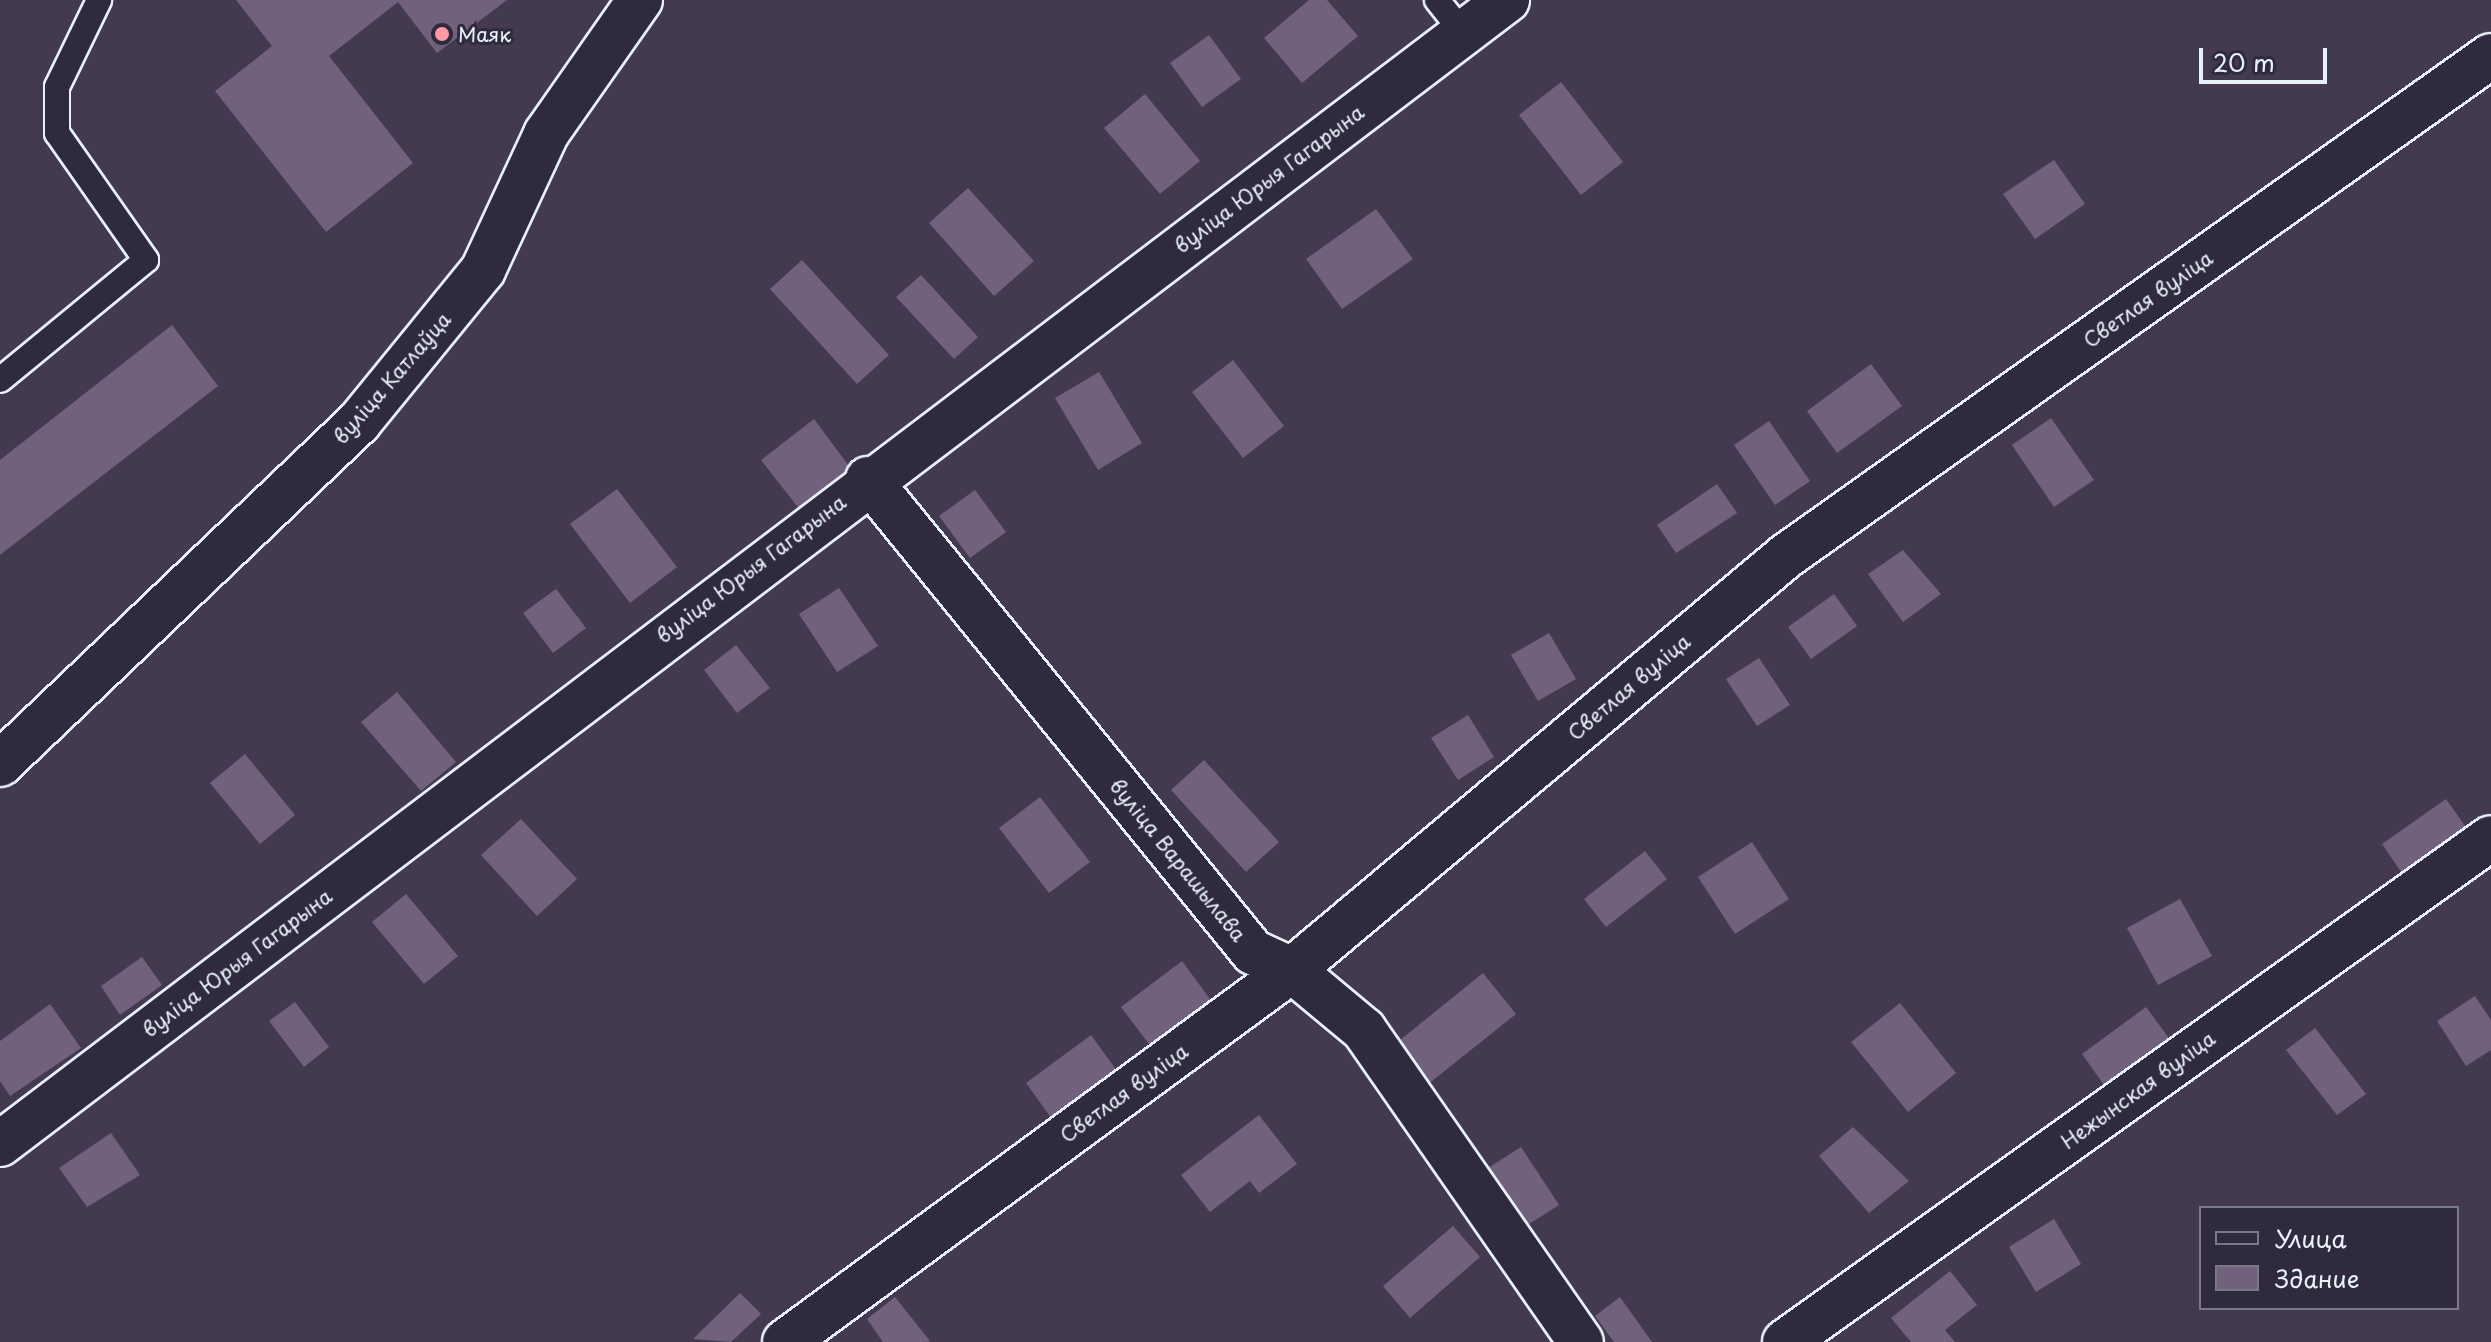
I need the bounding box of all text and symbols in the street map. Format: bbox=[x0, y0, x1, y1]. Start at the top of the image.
place label: Маяк bbox=[458, 22, 511, 46]
marker: Маяк bbox=[433, 25, 451, 43]
scale bar bbox=[2203, 32, 2331, 82]
text: 20 m bbox=[2213, 44, 2275, 80]
street label: вуліца Юрыя Гагарына bbox=[1170, 100, 1368, 258]
street label: Светлая вуліца bbox=[2079, 246, 2217, 352]
street label: вуліца Катлаўца bbox=[329, 308, 455, 448]
street label: вуліца Юрыя Гагарына bbox=[652, 490, 850, 648]
street label: Светлая вуліца bbox=[1563, 629, 1695, 745]
street label: вуліца Варашылава bbox=[1105, 774, 1251, 946]
street label: вуліца Юрыя Гагарына bbox=[138, 884, 336, 1042]
street label: Нежынская вуліца bbox=[2056, 1026, 2220, 1154]
street label: Светлая вуліца bbox=[1055, 1039, 1193, 1147]
legend bbox=[2199, 1206, 2459, 1310]
text: Улица bbox=[2275, 1220, 2347, 1256]
text: Здание bbox=[2275, 1260, 2360, 1296]

